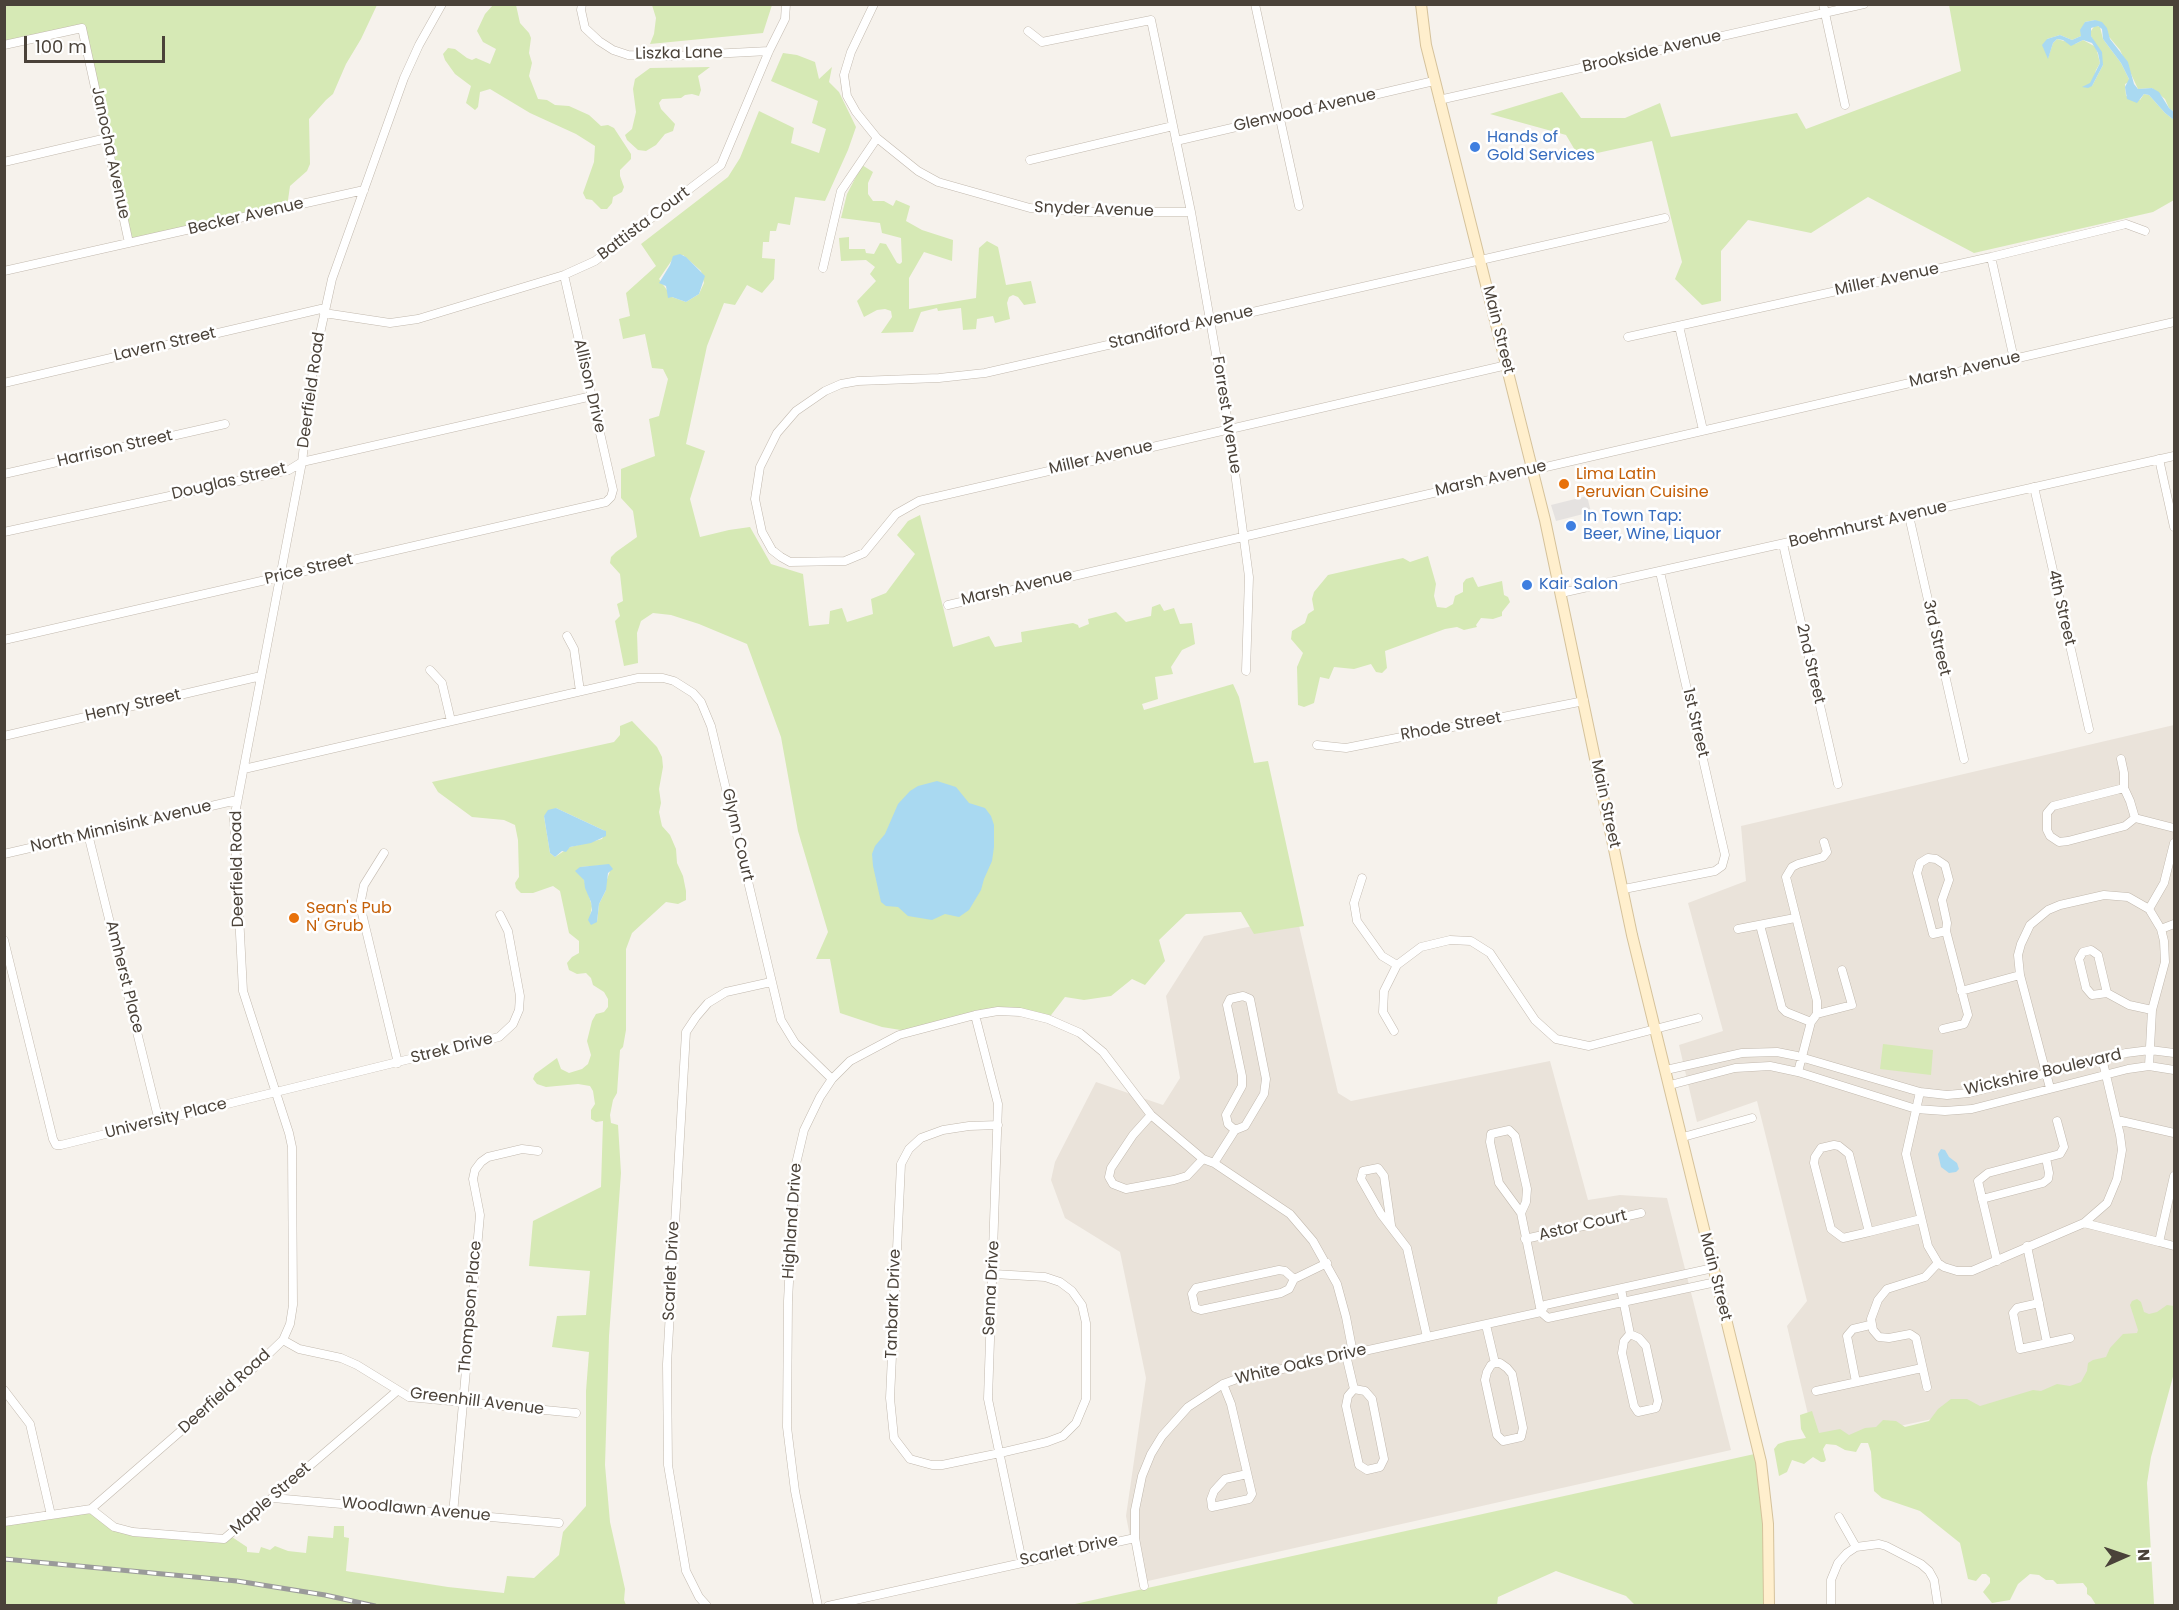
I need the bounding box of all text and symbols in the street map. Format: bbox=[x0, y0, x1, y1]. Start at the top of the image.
scale bar bbox=[27, 24, 168, 62]
street label: Brookside Avenue bbox=[1581, 27, 1723, 77]
text: 100 m bbox=[35, 34, 87, 59]
street label: Liszka Lane bbox=[635, 44, 723, 64]
street label: Janocha Avenue bbox=[87, 85, 133, 221]
street label: Glenwood Avenue bbox=[1232, 85, 1378, 137]
place label: Hands of Gold Services bbox=[1487, 128, 1595, 166]
marker: Hands of Gold Services bbox=[1468, 140, 1482, 154]
street label: Battista Court bbox=[594, 183, 694, 265]
street label: Becker Avenue bbox=[186, 194, 306, 240]
street label: Snyder Avenue bbox=[1034, 198, 1154, 222]
street label: Miller Avenue bbox=[1833, 260, 1941, 300]
street label: Main Street bbox=[1478, 284, 1518, 376]
street label: Standiford Avenue bbox=[1107, 302, 1255, 354]
street label: Lavern Street bbox=[112, 324, 218, 366]
street label: Deerfield Road bbox=[294, 331, 330, 449]
street label: Allison Drive bbox=[569, 337, 609, 435]
street label: Marsh Avenue bbox=[1908, 348, 2022, 392]
street label: Forrest Avenue bbox=[1207, 355, 1245, 475]
street label: Harrison Street bbox=[55, 426, 175, 472]
street label: Miller Avenue bbox=[1047, 437, 1155, 479]
street label: Marsh Avenue bbox=[1434, 457, 1548, 501]
street label: Douglas Street bbox=[170, 460, 288, 504]
place label: Lima Latin Peruvian Cuisine bbox=[1576, 465, 1709, 503]
marker: Lima Latin Peruvian Cuisine bbox=[1557, 477, 1571, 491]
street label: Boehmhurst Avenue bbox=[1787, 497, 1949, 553]
place label: In Town Tap: Beer, Wine, Liquor bbox=[1583, 507, 1721, 545]
marker: In Town Tap: Beer, Wine, Liquor bbox=[1564, 519, 1578, 533]
street label: Price Street bbox=[263, 551, 355, 589]
street label: Marsh Avenue bbox=[960, 566, 1074, 610]
street label: 4th Street bbox=[2043, 568, 2079, 648]
place label: Kair Salon bbox=[1539, 575, 1618, 595]
marker: Kair Salon bbox=[1520, 578, 1534, 592]
street label: 3rd Street bbox=[1918, 598, 1954, 678]
street label: 2nd Street bbox=[1791, 622, 1829, 706]
street label: Henry Street bbox=[83, 686, 183, 726]
street label: 1st Street bbox=[1678, 687, 1712, 759]
street label: Rhode Street bbox=[1399, 709, 1503, 745]
street label: Main Street bbox=[1586, 758, 1624, 850]
street label: Glynn Court bbox=[717, 787, 757, 883]
street label: North Minnisink Avenue bbox=[29, 797, 213, 857]
street label: Deerfield Road bbox=[227, 810, 249, 928]
place label: Sean's Pub N' Grub bbox=[306, 899, 392, 937]
marker: Sean's Pub N' Grub bbox=[287, 911, 301, 925]
street label: Amherst Place bbox=[101, 919, 147, 1035]
street label: Strek Drive bbox=[409, 1030, 495, 1068]
street label: Wickshire Boulevard bbox=[1962, 1046, 2124, 1100]
street label: University Place bbox=[103, 1095, 229, 1143]
street label: Highland Drive bbox=[779, 1162, 807, 1280]
street label: Astor Court bbox=[1537, 1207, 1629, 1245]
street label: Scarlet Drive bbox=[660, 1221, 684, 1321]
street label: Main Street bbox=[1695, 1231, 1735, 1323]
street label: Thompson Place bbox=[456, 1240, 486, 1374]
street label: Senna Drive bbox=[980, 1240, 1004, 1336]
street label: Tanbark Drive bbox=[882, 1249, 906, 1359]
street label: White Oaks Drive bbox=[1233, 1341, 1369, 1389]
street label: Deerfield Road bbox=[175, 1346, 275, 1438]
street label: Greenhill Avenue bbox=[409, 1384, 545, 1420]
street label: Maple Street bbox=[227, 1459, 315, 1539]
street label: Woodlawn Avenue bbox=[341, 1494, 491, 1526]
north arrow bbox=[2095, 1526, 2155, 1586]
street label: Scarlet Drive bbox=[1018, 1531, 1120, 1571]
text: N bbox=[2132, 1548, 2155, 1562]

